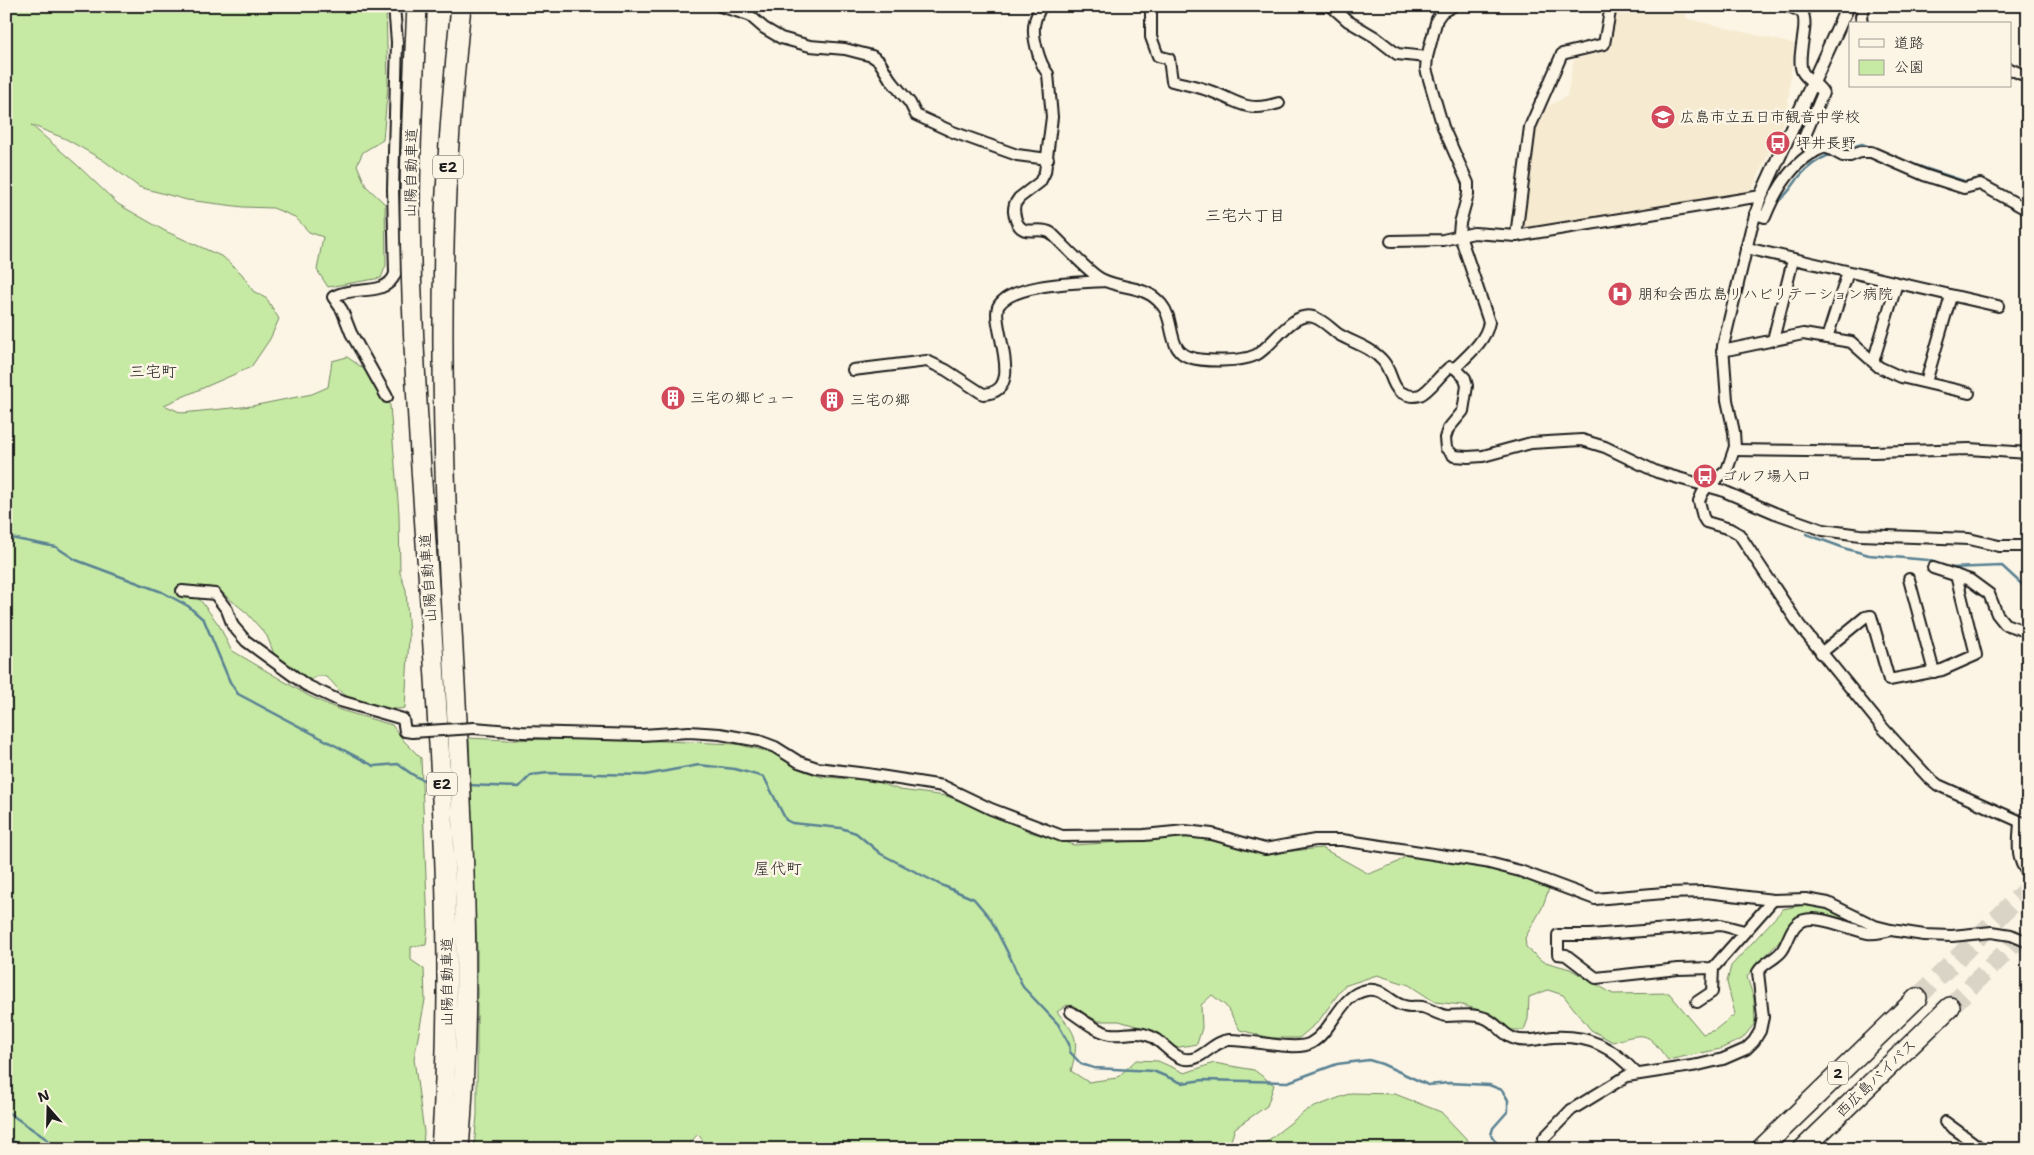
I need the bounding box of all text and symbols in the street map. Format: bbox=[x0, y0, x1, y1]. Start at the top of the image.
legend bbox=[1849, 22, 2012, 88]
text: 道路 bbox=[1894, 33, 1924, 53]
text: 公園 bbox=[1894, 57, 1924, 77]
school or university icon: 広島市立五日市観音中学校 bbox=[1650, 104, 1676, 130]
place label: 広島市立五日市観音中学校 bbox=[1680, 107, 1860, 127]
street label: 山陽自動車道 bbox=[400, 128, 422, 218]
bus stop icon: 坪井長野 bbox=[1765, 130, 1791, 156]
place label: 坪井長野 bbox=[1796, 133, 1856, 153]
road number: E2 bbox=[433, 156, 463, 178]
district label: 三宅六丁目 bbox=[1205, 205, 1285, 226]
hospital icon: 朋和会西広島リハビリテーション病院 bbox=[1607, 281, 1633, 307]
place label: 朋和会西広島リハビリテーション病院 bbox=[1638, 284, 1893, 304]
district label: 三宅町 bbox=[129, 361, 177, 382]
building icon: 三宅の郷ビュー bbox=[660, 385, 686, 411]
building icon: 三宅の郷 bbox=[819, 387, 845, 413]
place label: 三宅の郷ビュー bbox=[690, 388, 795, 408]
place label: 三宅の郷 bbox=[850, 390, 910, 410]
bus stop icon: ゴルフ場入口 bbox=[1692, 463, 1718, 489]
place label: ゴルフ場入口 bbox=[1722, 466, 1811, 486]
street label: 山陽自動車道 bbox=[415, 532, 441, 624]
road number: E2 bbox=[427, 772, 457, 796]
district label: 屋代町 bbox=[754, 858, 802, 879]
street label: 山陽自動車道 bbox=[437, 937, 457, 1027]
street label: 西広島バイパス bbox=[1831, 1034, 1921, 1122]
road number: 2 bbox=[1828, 1062, 1848, 1084]
north arrow bbox=[22, 1082, 72, 1132]
text: N bbox=[35, 1085, 52, 1106]

